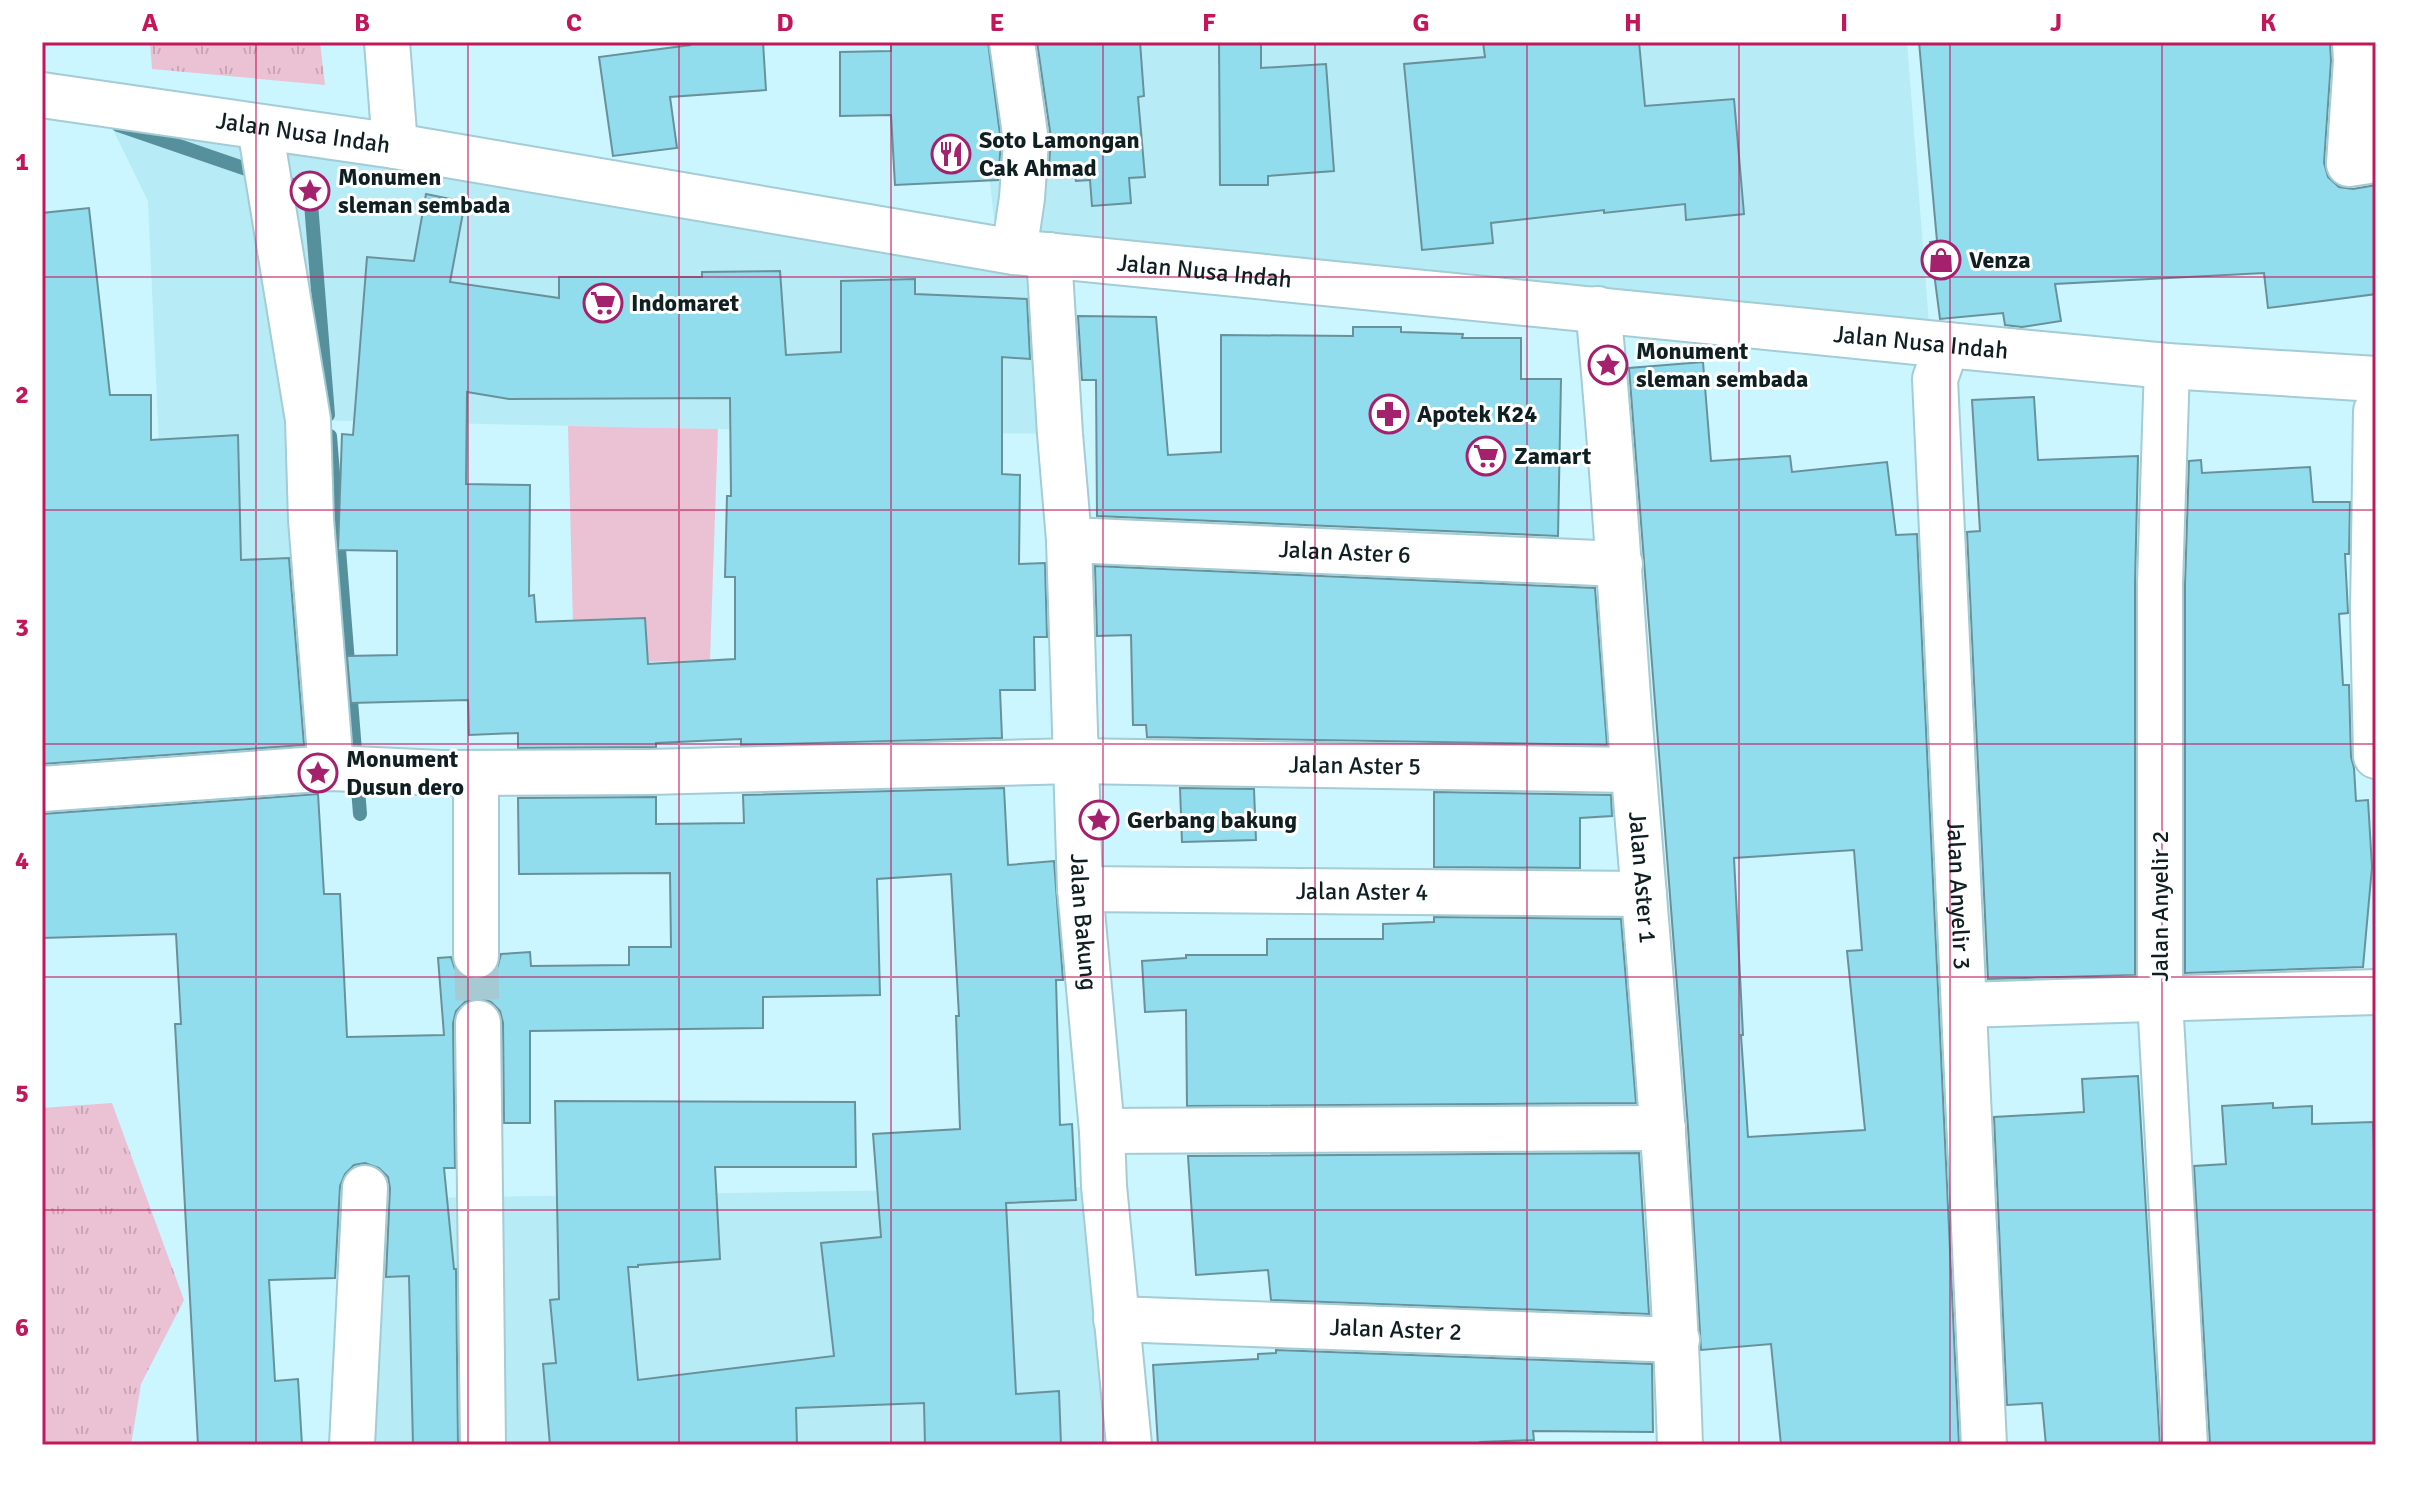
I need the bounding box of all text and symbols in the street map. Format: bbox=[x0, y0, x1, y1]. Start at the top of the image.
text: A bbox=[142, 7, 159, 39]
text: B bbox=[354, 7, 370, 39]
text: C bbox=[566, 7, 582, 39]
text: D bbox=[776, 7, 794, 39]
text: E bbox=[990, 7, 1004, 39]
text: F bbox=[1202, 7, 1216, 39]
text: G bbox=[1412, 7, 1430, 39]
text: H bbox=[1624, 7, 1642, 39]
text: I bbox=[1840, 7, 1848, 39]
text: J bbox=[2050, 7, 2062, 39]
text: K bbox=[2260, 7, 2276, 39]
street label: Jalan Nusa Indah bbox=[214, 105, 392, 160]
place label: Soto Lamongan Cak Ahmad bbox=[979, 125, 1140, 183]
restaurant icon: Soto Lamongan Cak Ahmad bbox=[930, 133, 972, 175]
text: 1 bbox=[15, 146, 29, 178]
place label: Monumen sleman sembada bbox=[338, 162, 510, 220]
place icon: Monumen sleman sembada bbox=[289, 170, 331, 212]
shop icon: Venza bbox=[1920, 239, 1962, 281]
place label: Venza bbox=[1969, 245, 2031, 275]
street label: Jalan Nusa Indah bbox=[1116, 247, 1293, 295]
supermarket icon: Indomaret bbox=[582, 282, 624, 324]
place label: Indomaret bbox=[631, 288, 739, 318]
street label: Jalan Nusa Indah bbox=[1832, 319, 2010, 366]
place label: Monument sleman sembada bbox=[1636, 336, 1808, 394]
place icon: Monument sleman sembada bbox=[1587, 344, 1629, 386]
text: 2 bbox=[15, 379, 29, 411]
pharmacy icon: Apotek K24 bbox=[1368, 393, 1410, 435]
place label: Apotek K24 bbox=[1417, 399, 1537, 429]
supermarket icon: Zamart bbox=[1465, 435, 1507, 477]
place label: Zamart bbox=[1514, 441, 1591, 471]
street label: Jalan Aster 6 bbox=[1278, 534, 1412, 570]
text: 3 bbox=[15, 612, 29, 644]
place label: Monument Dusun dero bbox=[346, 744, 464, 802]
street label: Jalan Aster 5 bbox=[1288, 749, 1421, 782]
place icon: Monument Dusun dero bbox=[297, 752, 339, 794]
place icon: Gerbang bakung bbox=[1078, 799, 1120, 841]
place label: Gerbang bakung bbox=[1127, 805, 1297, 835]
street label: Jalan Aster 1 bbox=[1622, 810, 1663, 944]
street label: Jalan Anyelir 3 bbox=[1940, 818, 1977, 970]
street label: Jalan Anyelir 2 bbox=[2145, 831, 2175, 981]
text: 4 bbox=[15, 845, 29, 877]
street label: Jalan Bakung bbox=[1064, 853, 1104, 992]
street label: Jalan Aster 4 bbox=[1296, 876, 1428, 907]
text: 5 bbox=[15, 1078, 29, 1110]
text: 6 bbox=[15, 1312, 29, 1344]
street label: Jalan Aster 2 bbox=[1329, 1312, 1463, 1347]

